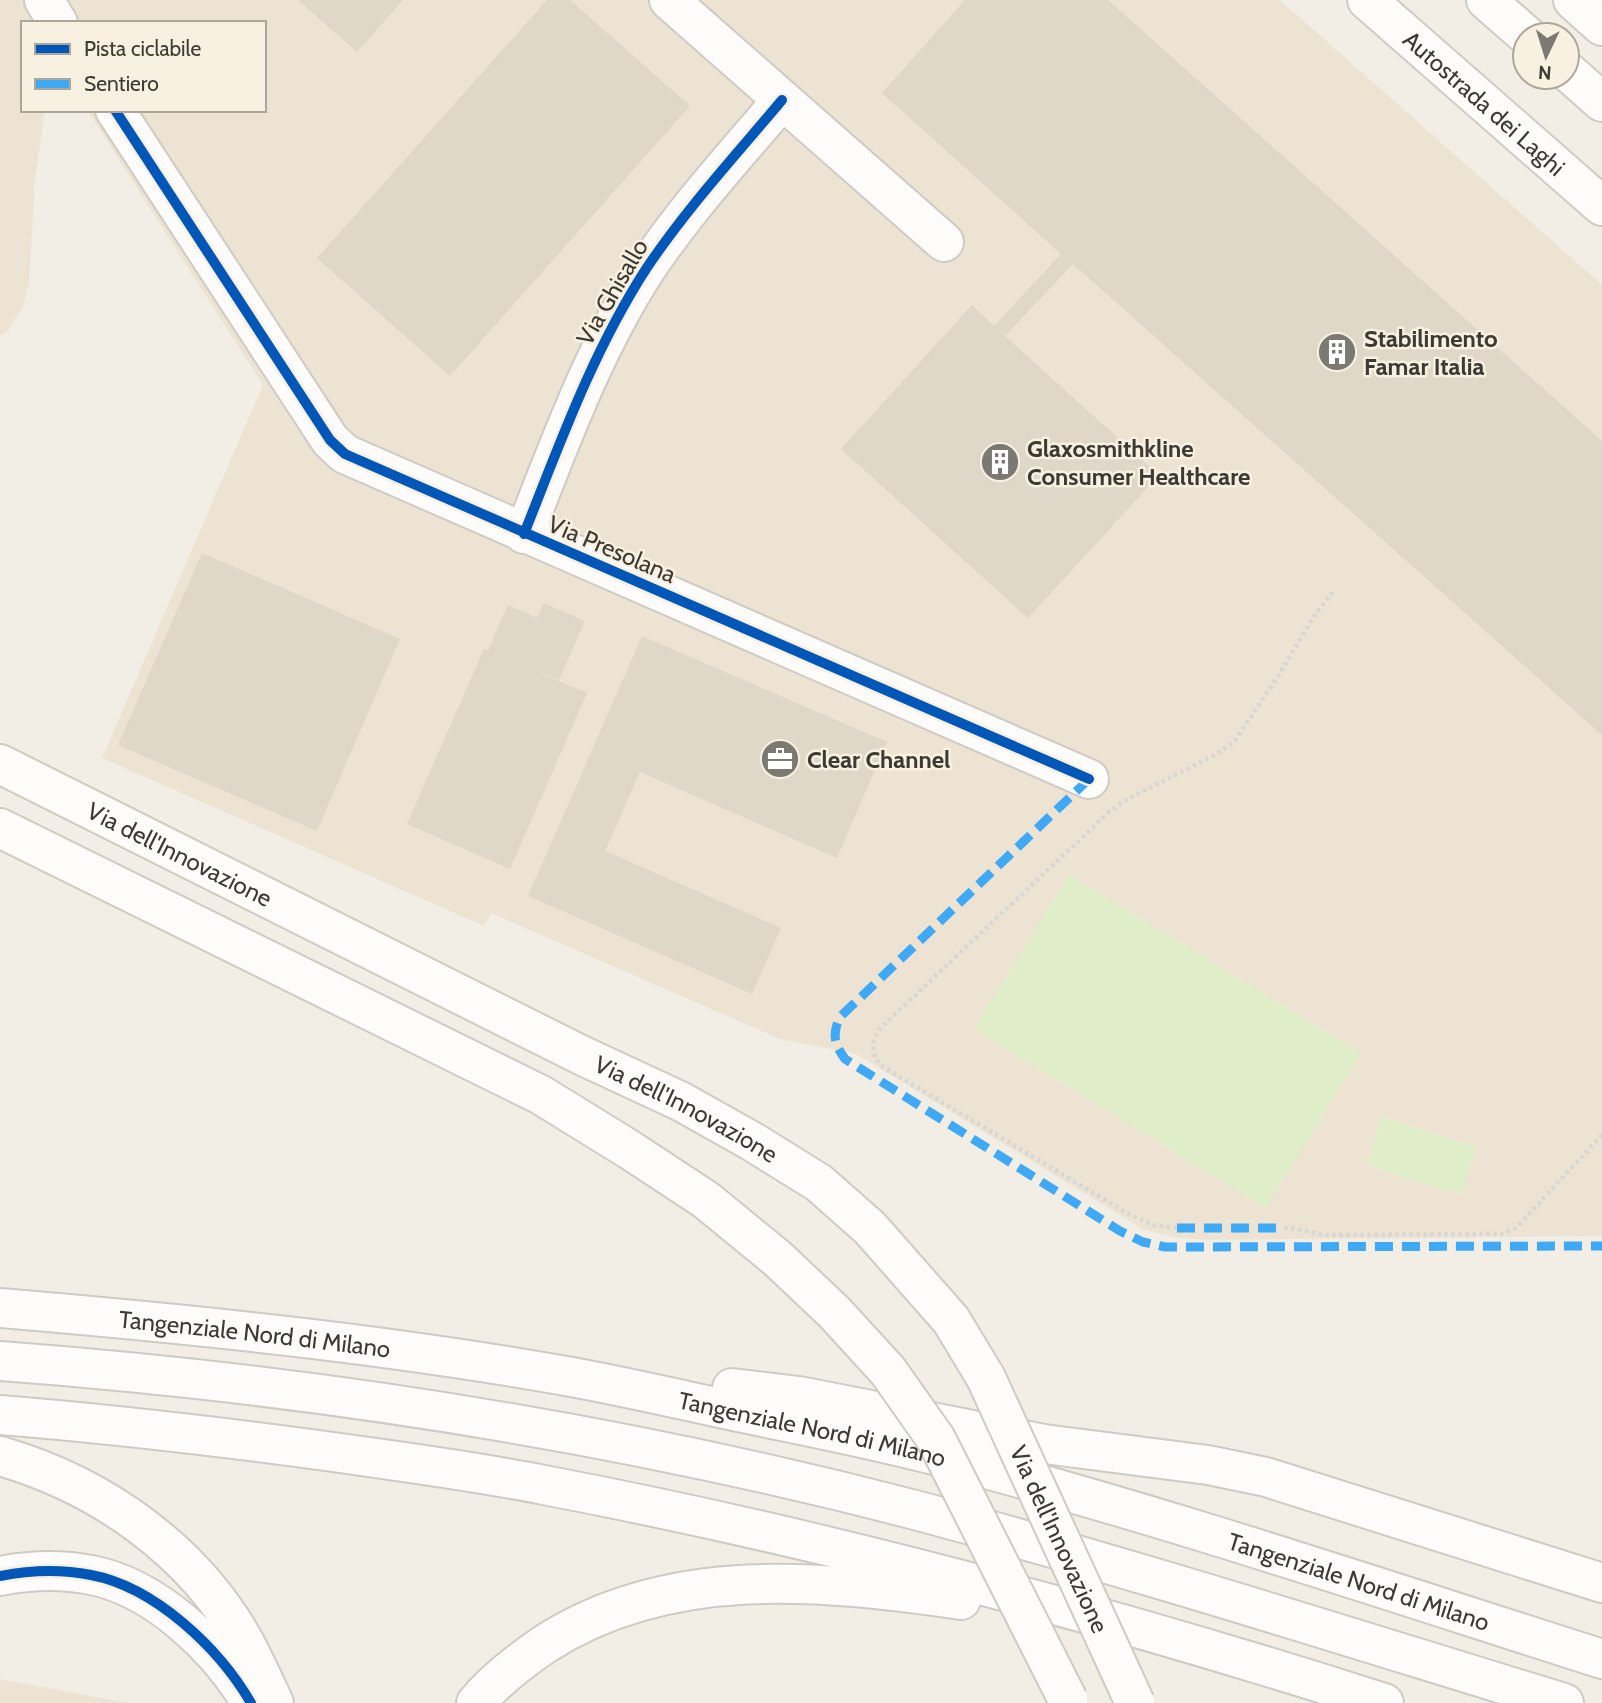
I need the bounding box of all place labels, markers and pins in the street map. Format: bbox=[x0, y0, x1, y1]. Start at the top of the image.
place label: Stabilimento Famar Italia bbox=[1364, 324, 1498, 381]
building icon: Stabilimento Famar Italia bbox=[1316, 331, 1358, 373]
place label: Glaxosmithkline Consumer Healthcare bbox=[1027, 434, 1250, 491]
building icon: Glaxosmithkline Consumer Healthcare bbox=[979, 441, 1021, 483]
office icon: Clear Channel bbox=[759, 738, 801, 780]
place label: Clear Channel bbox=[807, 745, 950, 774]

